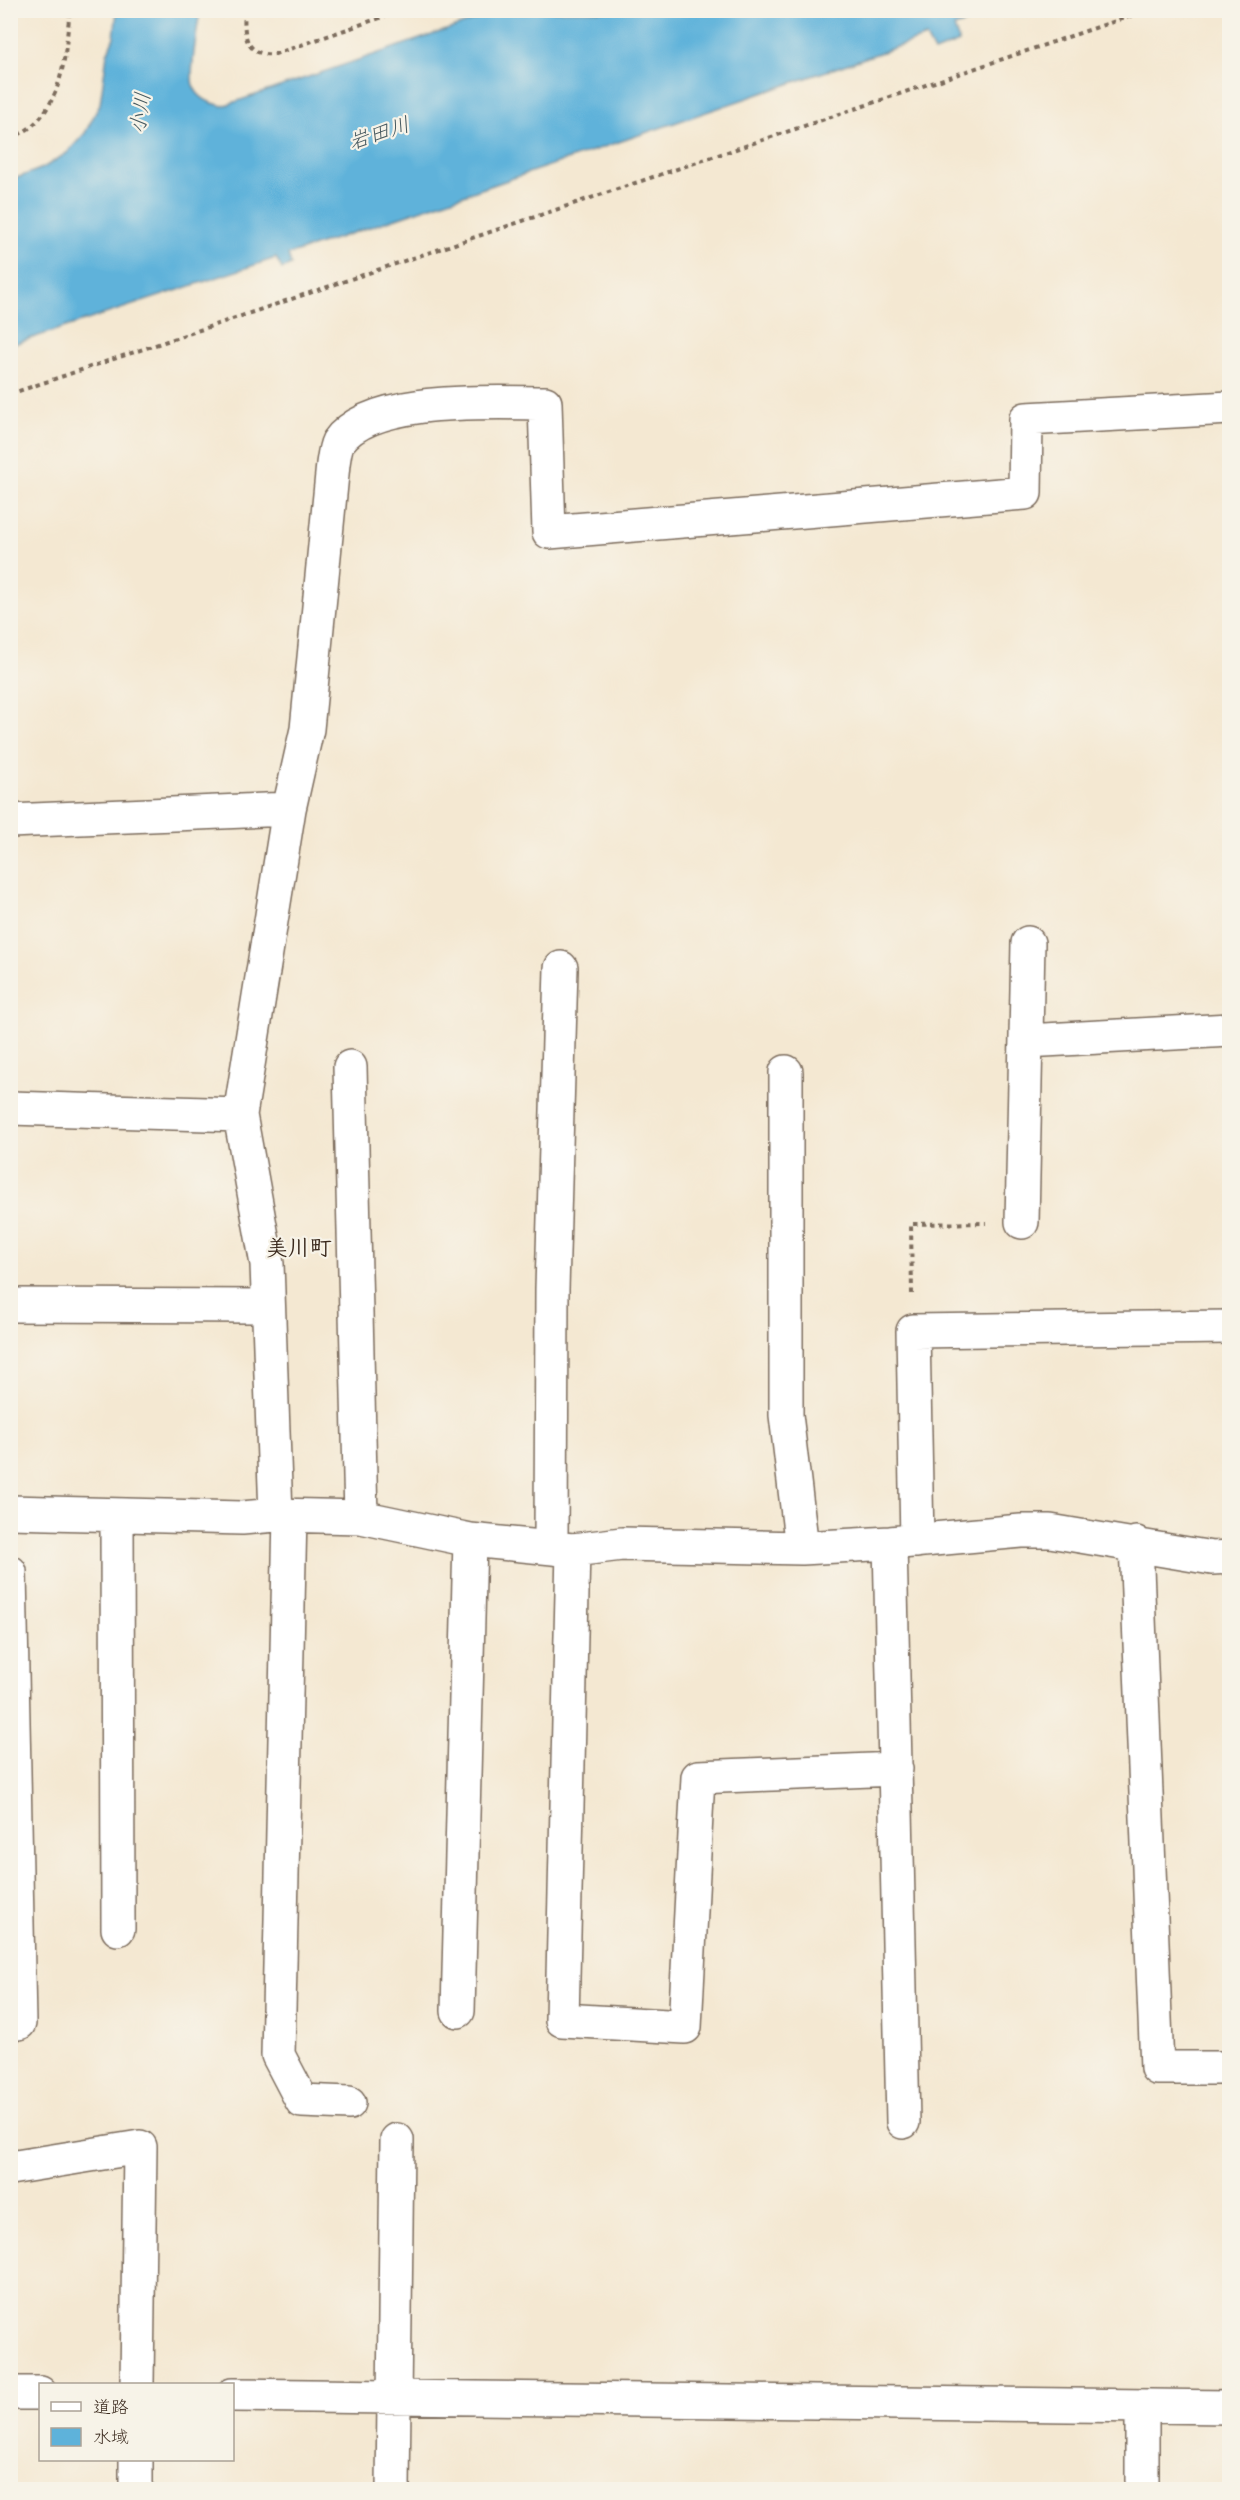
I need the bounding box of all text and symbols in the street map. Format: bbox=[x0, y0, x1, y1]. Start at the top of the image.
water label: 小川 bbox=[122, 90, 155, 135]
water label: 岩田川 bbox=[344, 109, 413, 154]
district label: 美川町 bbox=[266, 1232, 332, 1261]
legend bbox=[39, 2383, 234, 2461]
text: 道路 bbox=[93, 2394, 129, 2418]
text: 水域 bbox=[93, 2424, 129, 2448]

